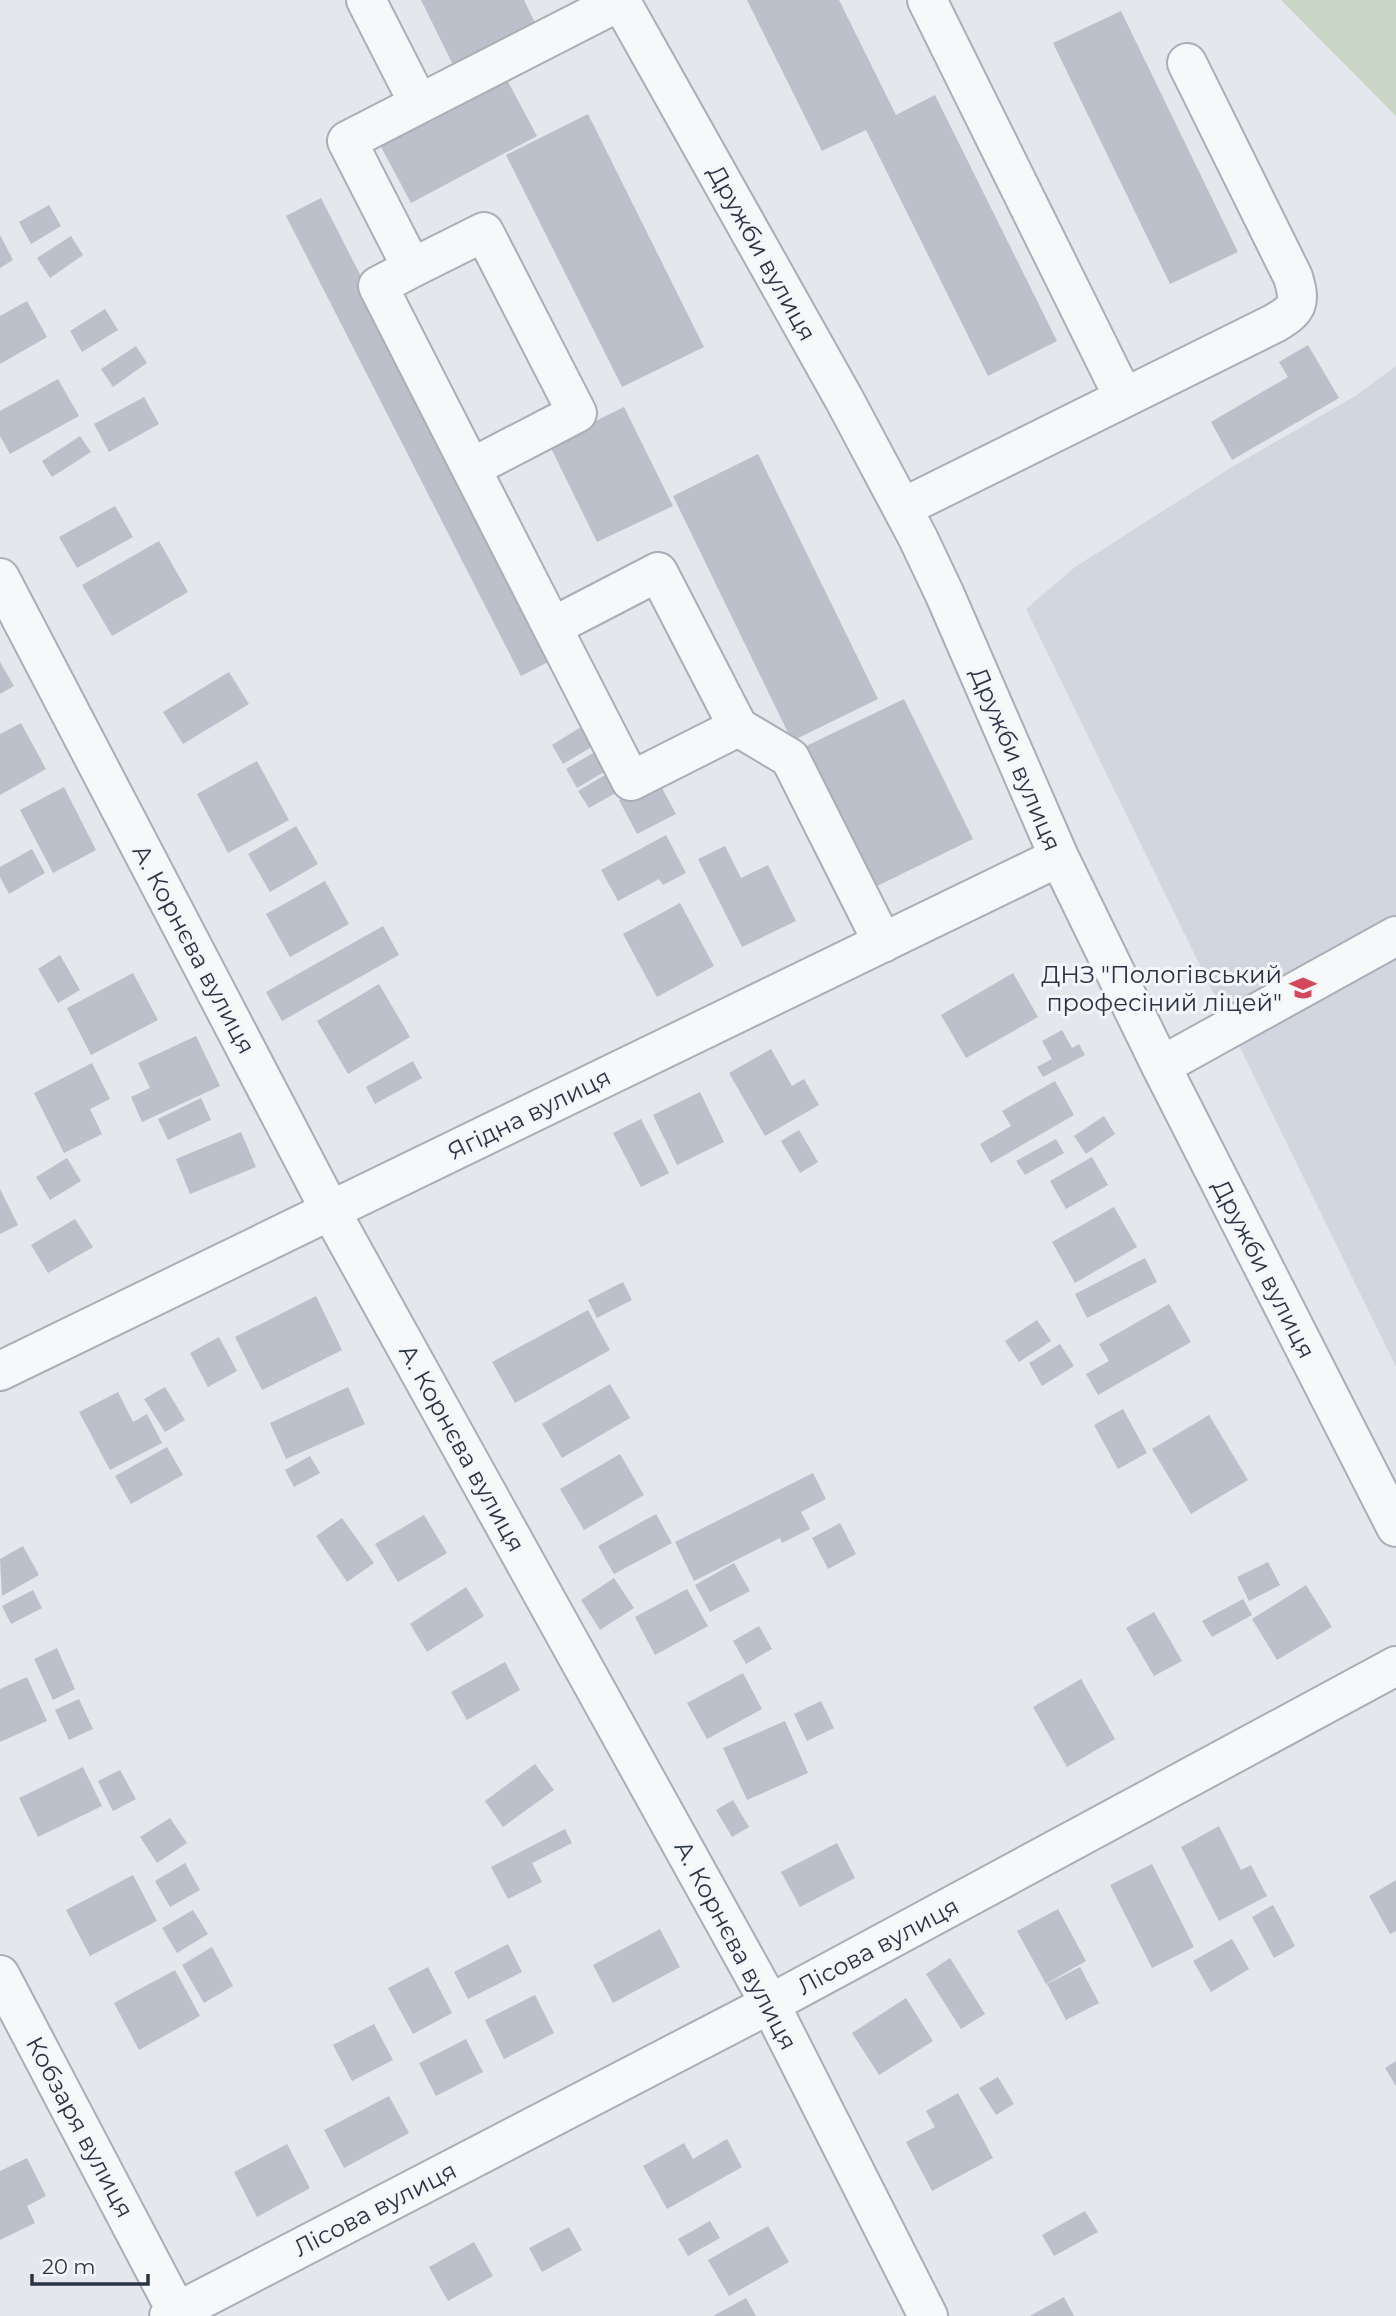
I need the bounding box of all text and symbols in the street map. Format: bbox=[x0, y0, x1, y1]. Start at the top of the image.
street label: Дружби вулиця bbox=[702, 160, 822, 346]
street label: Дружби вулиця bbox=[964, 663, 1068, 855]
street label: А. Корнєва вулиця bbox=[127, 839, 261, 1059]
place label: ДНЗ "Пологівський професіний ліцей" bbox=[1041, 960, 1282, 1017]
school or university icon: ДНЗ "Пологівський професіний ліцей" bbox=[1288, 973, 1318, 1003]
street label: Ягідна вулиця bbox=[443, 1062, 615, 1166]
street label: Дружби вулиця bbox=[1206, 1175, 1322, 1363]
street label: А. Корнєва вулиця bbox=[393, 1339, 531, 1557]
street label: А. Корнєва вулиця bbox=[669, 1835, 803, 2055]
street label: Лісова вулиця bbox=[792, 1891, 964, 2001]
street label: Кобзаря вулиця bbox=[20, 2031, 140, 2223]
street label: Лісова вулиця bbox=[289, 2155, 461, 2263]
scale bar bbox=[32, 2242, 147, 2286]
text: 20 m bbox=[42, 2254, 96, 2279]

